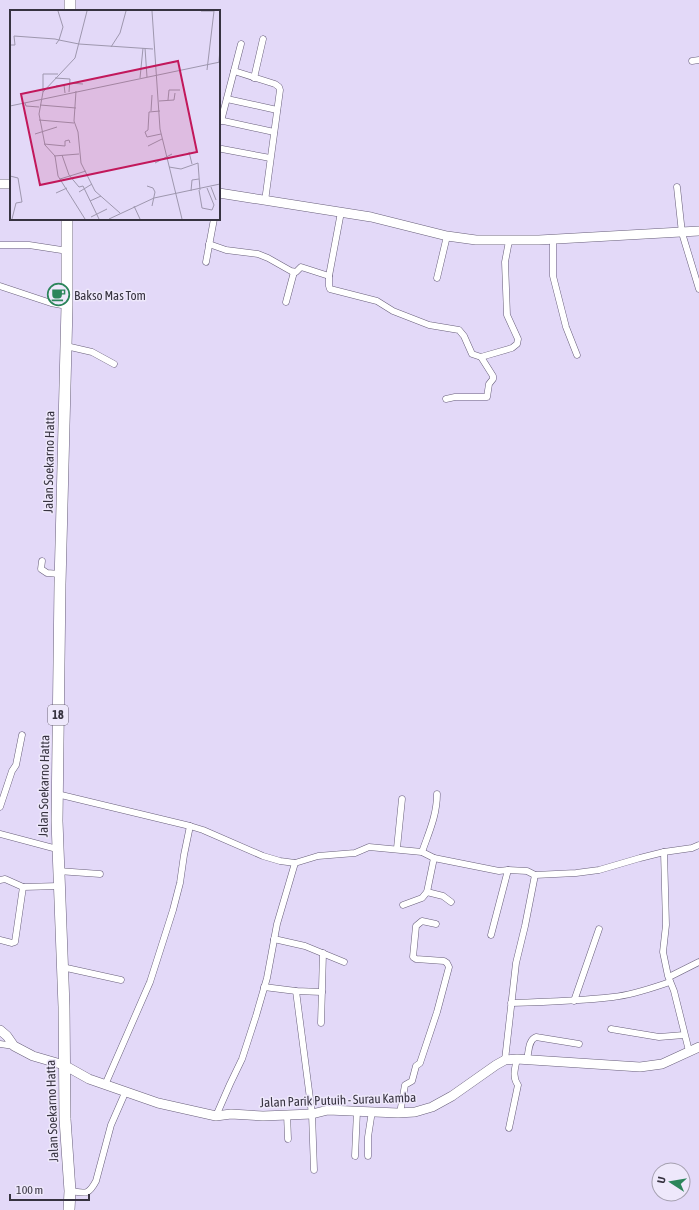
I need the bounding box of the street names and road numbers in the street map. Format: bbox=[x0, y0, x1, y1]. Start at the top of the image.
street label: Jalan Soekarno Hatta bbox=[41, 411, 57, 513]
road number: 18 bbox=[48, 705, 68, 725]
street label: Jalan Soekarno Hatta bbox=[36, 735, 52, 837]
street label: Jalan Soekarno Hatta bbox=[43, 1060, 61, 1162]
street label: Jalan Parik Putuih - Surau Kamba bbox=[260, 1090, 416, 1110]

